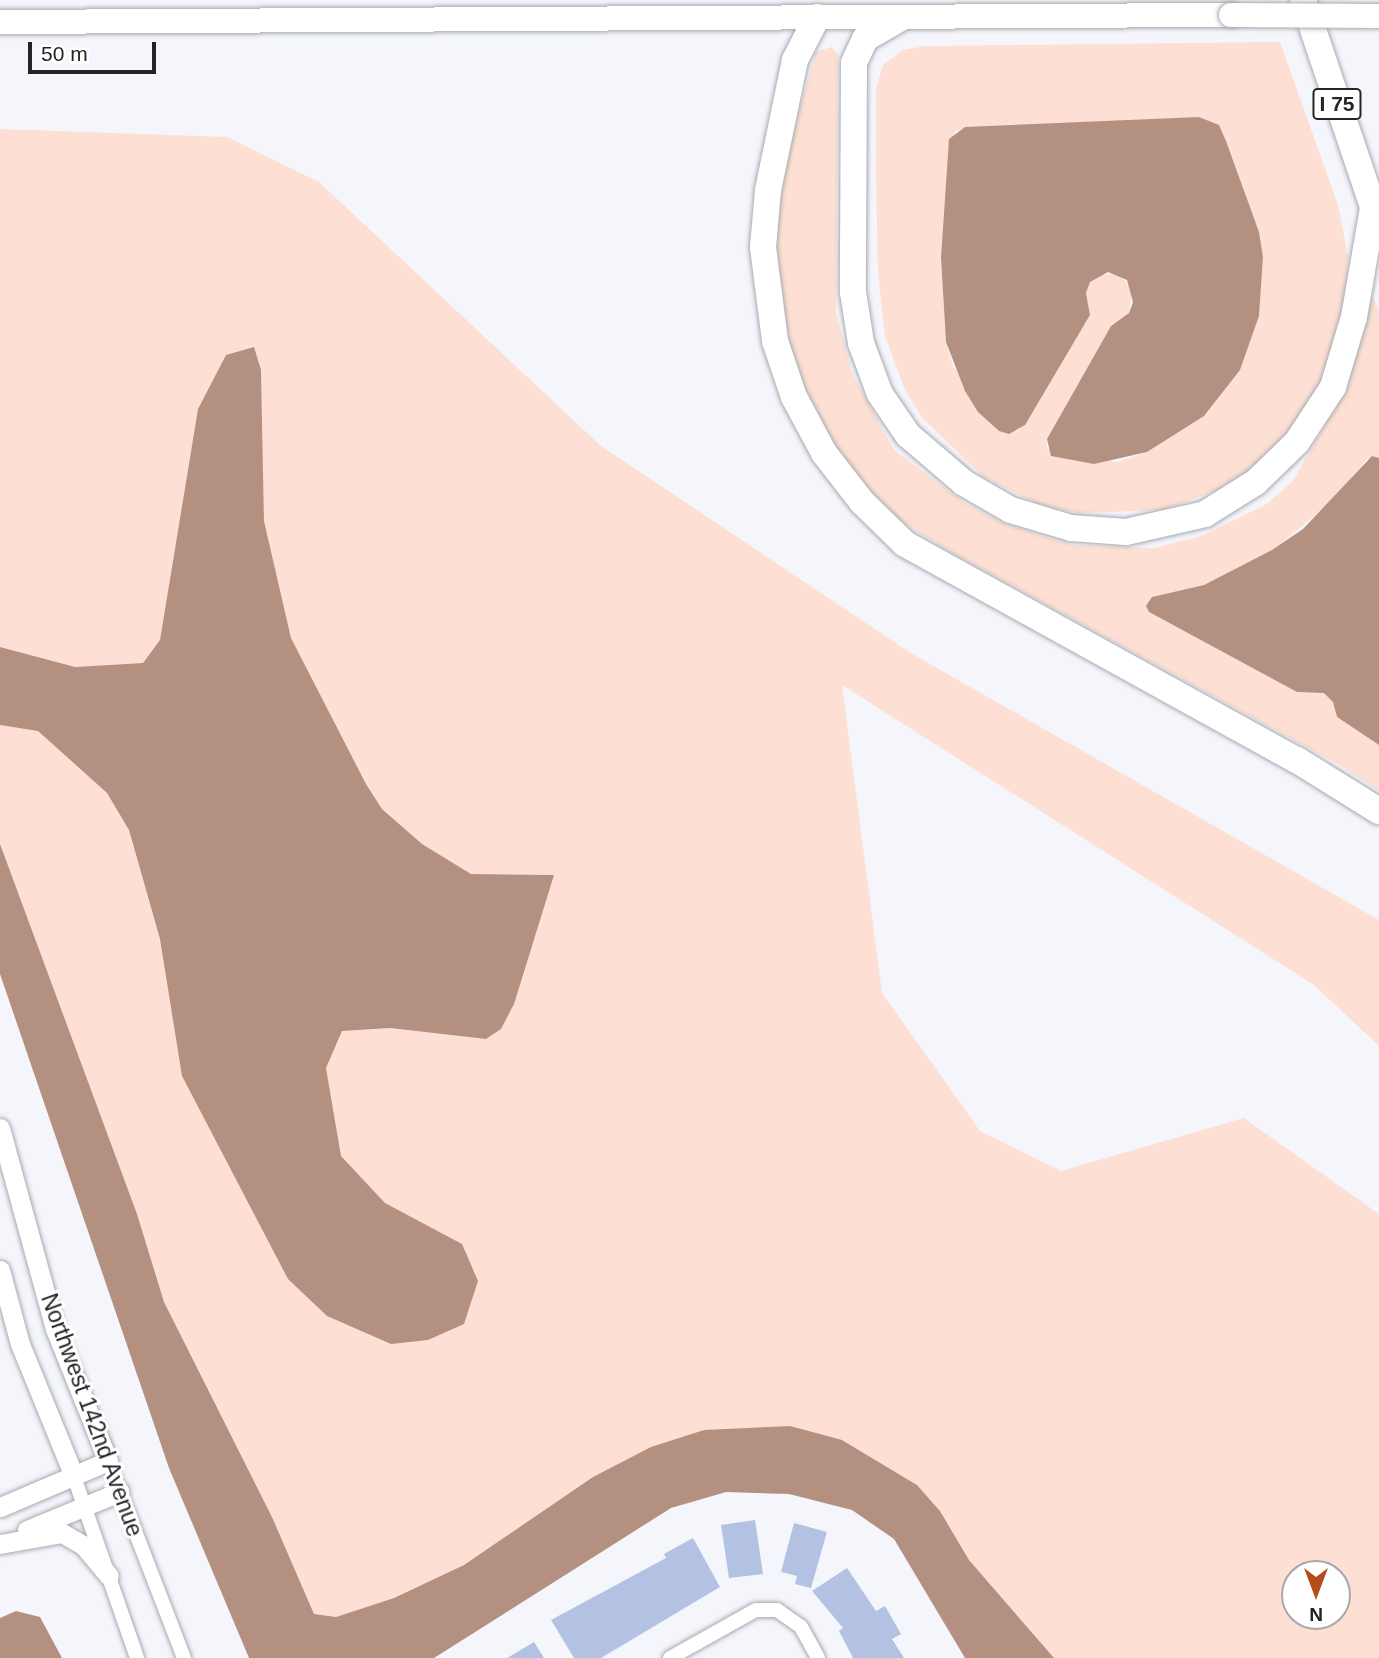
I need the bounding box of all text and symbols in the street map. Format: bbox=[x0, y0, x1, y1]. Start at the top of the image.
scale bar bbox=[32, 28, 159, 72]
text: 50 m bbox=[41, 42, 88, 65]
road number: I 75 bbox=[1311, 86, 1363, 122]
street label: Northwest 142nd Avenue bbox=[35, 1289, 149, 1541]
north arrow bbox=[1281, 1560, 1351, 1630]
text: N bbox=[1309, 1604, 1323, 1625]

